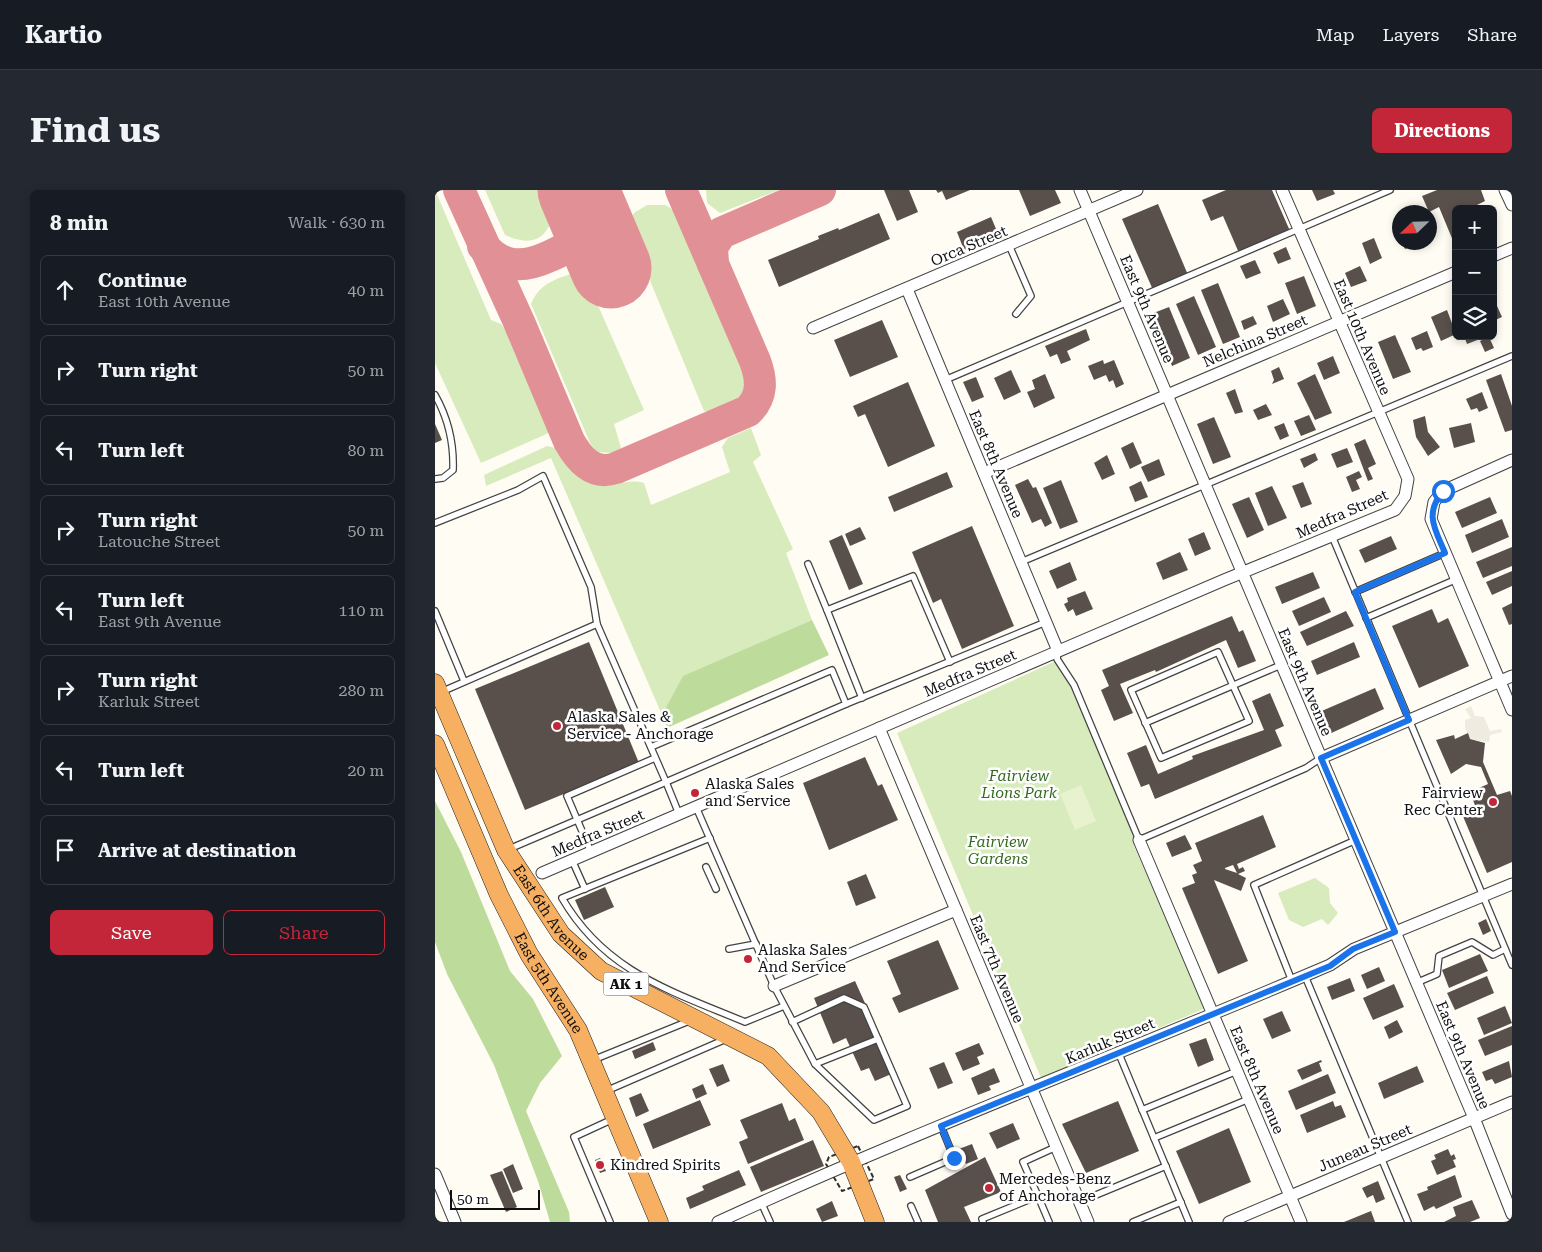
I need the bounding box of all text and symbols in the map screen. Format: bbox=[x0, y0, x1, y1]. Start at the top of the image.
text: Kartio bbox=[25, 21, 102, 49]
text: Map bbox=[1316, 24, 1355, 45]
text: Layers bbox=[1383, 24, 1439, 45]
text: Share bbox=[1467, 24, 1517, 45]
button: Directions bbox=[1372, 108, 1512, 153]
text: Find us bbox=[30, 110, 160, 151]
north arrow bbox=[1392, 205, 1437, 250]
map controls bbox=[1452, 205, 1497, 340]
button: + bbox=[1452, 205, 1497, 250]
text: 8 min bbox=[50, 211, 108, 235]
text: Walk · 630 m bbox=[288, 213, 385, 232]
street label: Orca Street bbox=[928, 222, 1010, 270]
button: − bbox=[1452, 250, 1497, 295]
street label: East 9th Avenue bbox=[1116, 252, 1178, 366]
text: Continue bbox=[98, 269, 187, 292]
icon: ahead bbox=[51, 276, 79, 304]
street label: East 10th Avenue bbox=[1329, 276, 1395, 398]
text: 40 m bbox=[347, 281, 384, 300]
text: East 10th Avenue bbox=[98, 292, 230, 311]
button: layers bbox=[1452, 295, 1497, 340]
street label: Nelchina Street bbox=[1200, 311, 1310, 371]
icon: right bbox=[51, 356, 79, 384]
text: Turn right bbox=[98, 359, 198, 382]
text: 50 m bbox=[347, 361, 384, 380]
street label: East 8th Avenue bbox=[965, 407, 1027, 521]
icon: left bbox=[51, 436, 79, 464]
text: Turn left bbox=[98, 439, 184, 462]
text: 80 m bbox=[347, 441, 384, 460]
route start bbox=[1432, 480, 1455, 503]
street label: Medfra Street bbox=[1293, 486, 1391, 542]
text: Turn right bbox=[98, 509, 198, 532]
icon: right bbox=[51, 516, 79, 544]
text: 50 m bbox=[347, 521, 384, 540]
text: Latouche Street bbox=[98, 532, 220, 551]
text: Turn left bbox=[98, 589, 184, 612]
icon: left bbox=[51, 596, 79, 624]
text: 110 m bbox=[338, 601, 384, 620]
text: East 9th Avenue bbox=[98, 612, 221, 631]
street label: East 9th Avenue bbox=[1274, 625, 1336, 739]
street label: Medfra Street bbox=[921, 645, 1019, 701]
text: Turn right bbox=[98, 669, 198, 692]
icon: right bbox=[51, 676, 79, 704]
text: 280 m bbox=[338, 681, 384, 700]
text: Karluk Street bbox=[98, 692, 200, 711]
place label: Alaska Sales & Service - Anchorage bbox=[567, 708, 714, 743]
marker: Alaska Sales & Service - Anchorage bbox=[551, 720, 563, 732]
icon: left bbox=[51, 756, 79, 784]
text: Turn left bbox=[98, 759, 184, 782]
text: 20 m bbox=[347, 761, 384, 780]
park label: Fairview Lions Park bbox=[980, 767, 1058, 802]
place label: Alaska Sales and Service bbox=[705, 775, 794, 810]
place label: Fairview Rec Center bbox=[1404, 784, 1484, 819]
marker: Alaska Sales and Service bbox=[689, 787, 701, 799]
marker: Fairview Rec Center bbox=[1487, 796, 1499, 808]
street label: Medfra Street bbox=[549, 805, 647, 861]
park label: Fairview Gardens bbox=[967, 833, 1029, 868]
icon: arrive bbox=[51, 836, 79, 864]
text: Arrive at destination bbox=[98, 839, 296, 862]
street label: East 6th Avenue bbox=[509, 862, 593, 964]
button: Save bbox=[50, 910, 213, 955]
button: Share bbox=[223, 910, 385, 955]
street label: East 7th Avenue bbox=[966, 912, 1028, 1026]
street label: East 5th Avenue bbox=[511, 929, 587, 1037]
place label: Alaska Sales And Service bbox=[758, 941, 847, 976]
marker: Alaska Sales And Service bbox=[742, 953, 754, 965]
road number: AK 1 bbox=[603, 972, 649, 996]
street label: East 9th Avenue bbox=[1432, 998, 1494, 1112]
street label: Karluk Street bbox=[1063, 1014, 1158, 1068]
street label: East 8th Avenue bbox=[1226, 1023, 1288, 1137]
street label: Juneau Street bbox=[1316, 1120, 1415, 1176]
route end bbox=[943, 1147, 966, 1170]
place label: Kindred Spirits bbox=[610, 1156, 720, 1174]
marker: Kindred Spirits bbox=[594, 1159, 606, 1171]
place label: Mercedes-Benz of Anchorage bbox=[999, 1170, 1111, 1205]
marker: Mercedes-Benz of Anchorage bbox=[983, 1182, 995, 1194]
scale bar bbox=[450, 1187, 540, 1210]
text: 50 m bbox=[457, 1191, 489, 1207]

